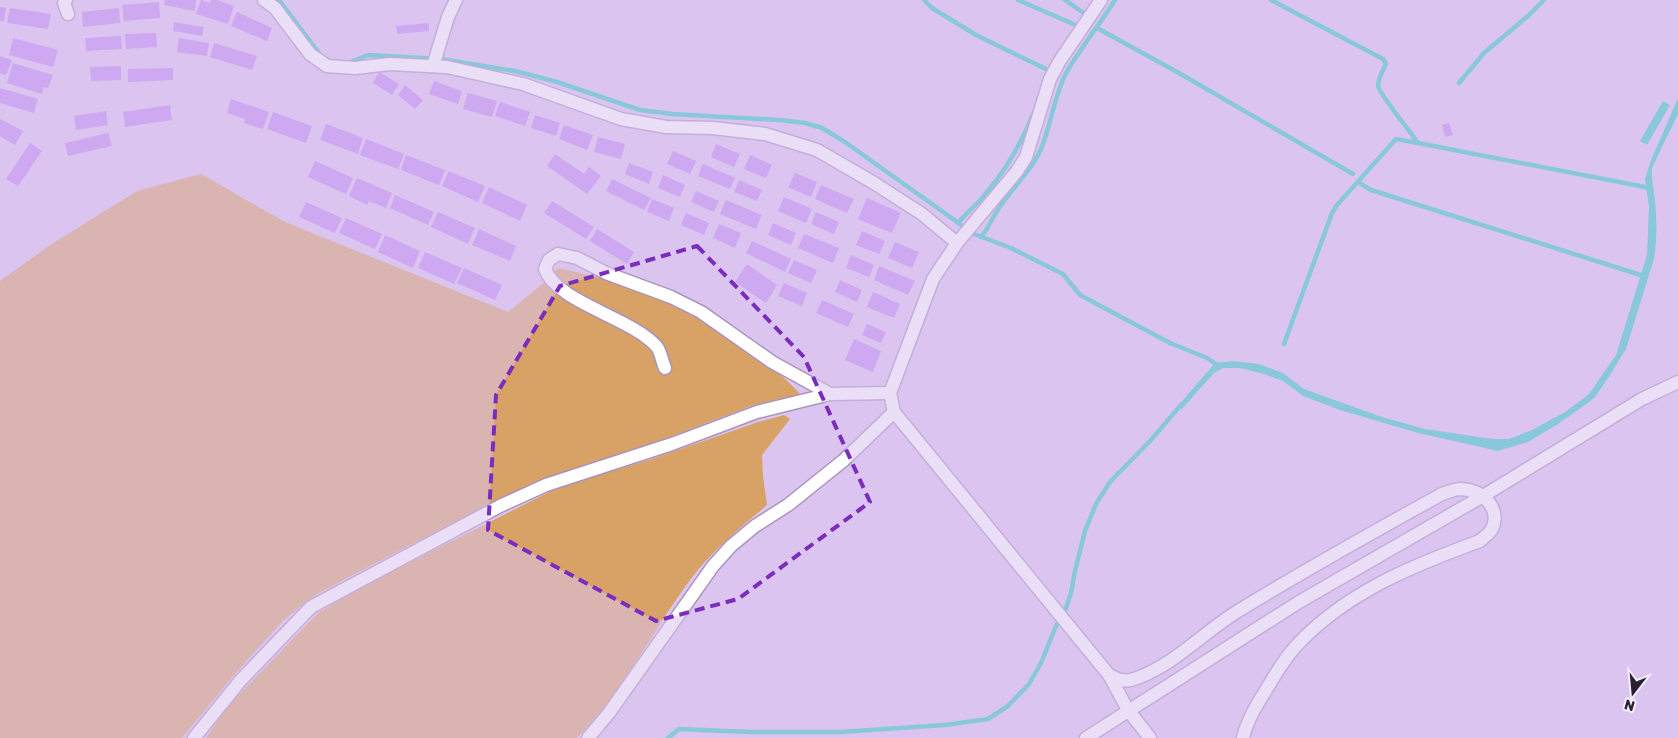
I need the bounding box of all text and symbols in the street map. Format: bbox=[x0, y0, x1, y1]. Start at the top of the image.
north arrow bbox=[1608, 668, 1658, 718]
text: N bbox=[1622, 695, 1637, 715]

